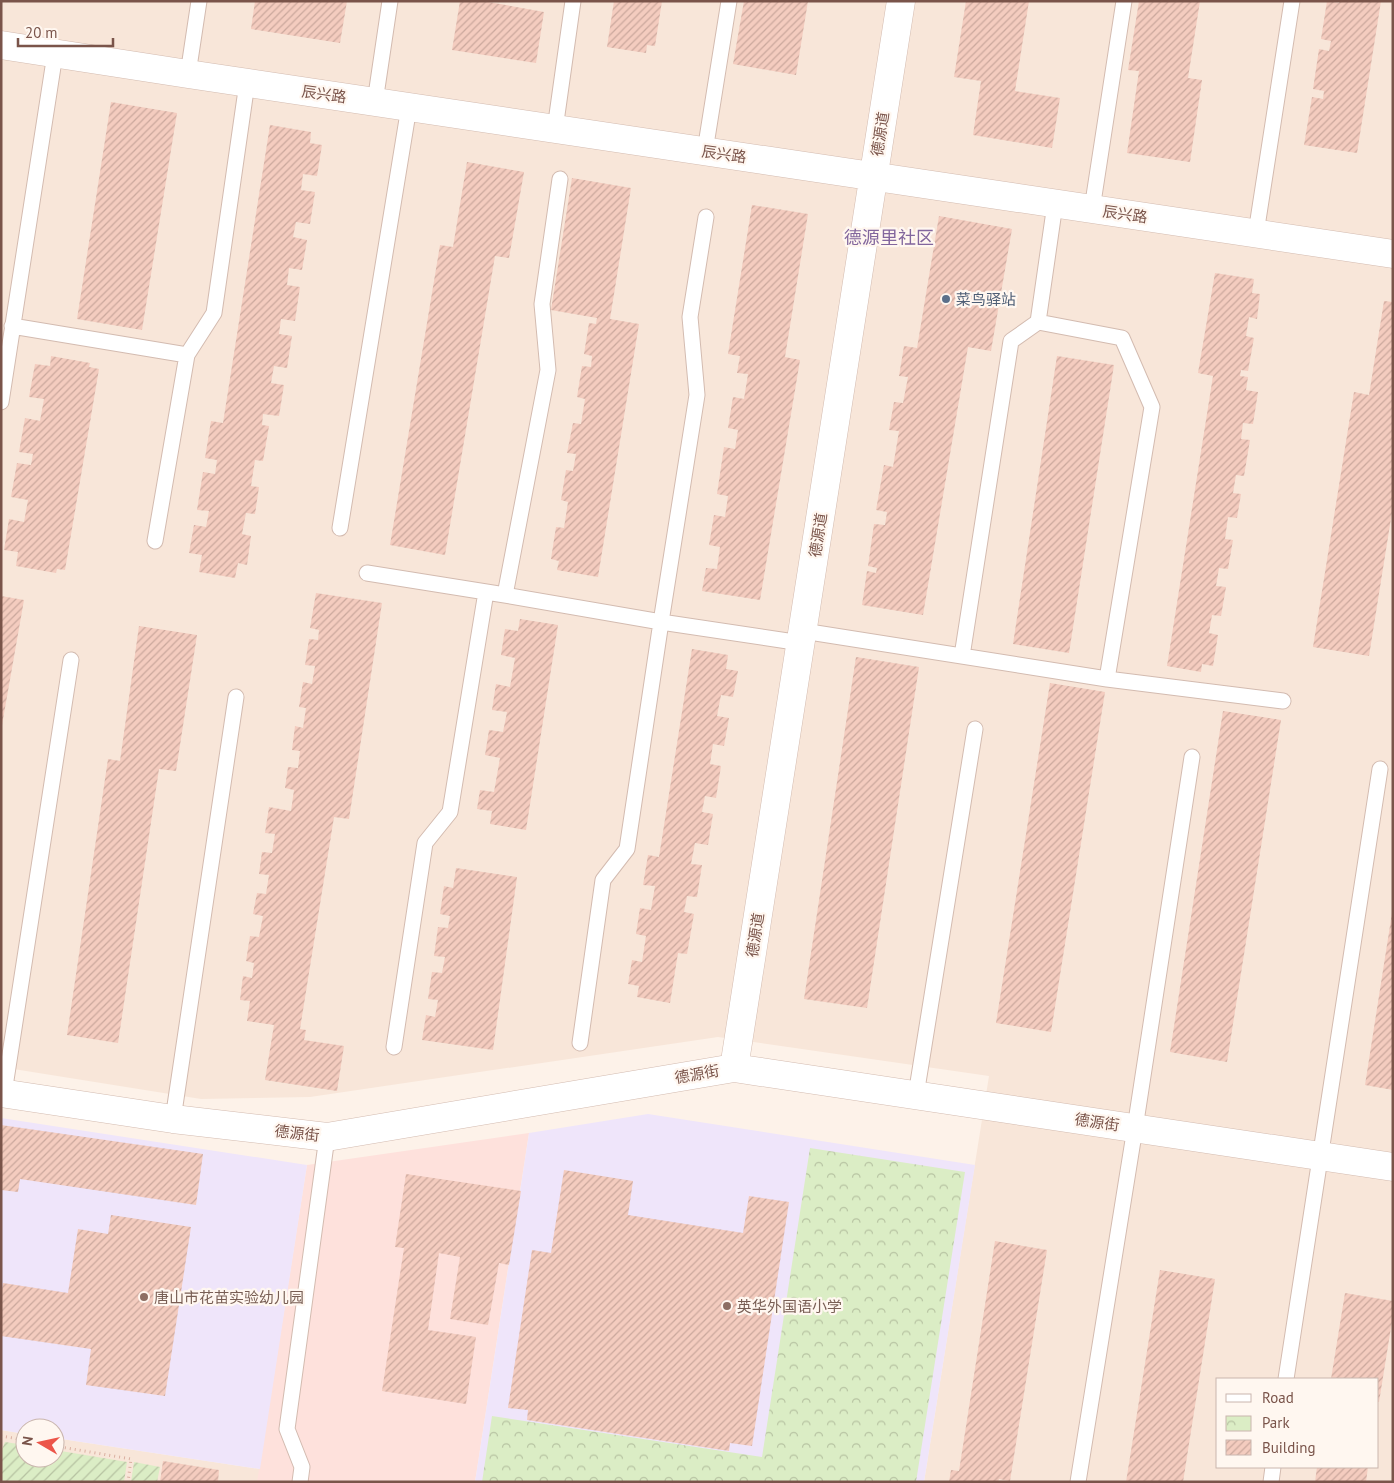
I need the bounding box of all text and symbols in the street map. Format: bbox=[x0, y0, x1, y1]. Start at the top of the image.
scale bar bbox=[18, 15, 112, 47]
text: 20 m bbox=[25, 23, 58, 42]
street label: 辰兴路 bbox=[300, 81, 348, 107]
street label: 德源道 bbox=[867, 110, 893, 158]
street label: 辰兴路 bbox=[700, 141, 748, 167]
street label: 辰兴路 bbox=[1101, 201, 1149, 227]
district label: 德源里社区 bbox=[844, 226, 934, 249]
place label: 菜鸟驿站 bbox=[956, 290, 1016, 309]
marker: 菜鸟驿站 bbox=[940, 293, 952, 305]
street label: 德源道 bbox=[805, 511, 831, 559]
street label: 德源道 bbox=[742, 911, 768, 959]
street label: 德源街 bbox=[673, 1061, 721, 1087]
street label: 德源街 bbox=[1073, 1109, 1121, 1135]
street label: 德源街 bbox=[274, 1121, 320, 1145]
place label: 唐山市花苗实验幼儿园 bbox=[154, 1288, 304, 1307]
marker: 唐山市花苗实验幼儿园 bbox=[138, 1291, 150, 1303]
place label: 英华外国语小学 bbox=[737, 1297, 842, 1316]
marker: 英华外国语小学 bbox=[721, 1300, 733, 1312]
legend bbox=[1216, 1378, 1379, 1468]
text: Road bbox=[1262, 1388, 1294, 1407]
text: Park bbox=[1262, 1413, 1290, 1432]
north arrow bbox=[15, 1418, 65, 1468]
text: N bbox=[18, 1435, 37, 1447]
text: Building bbox=[1262, 1438, 1316, 1457]

